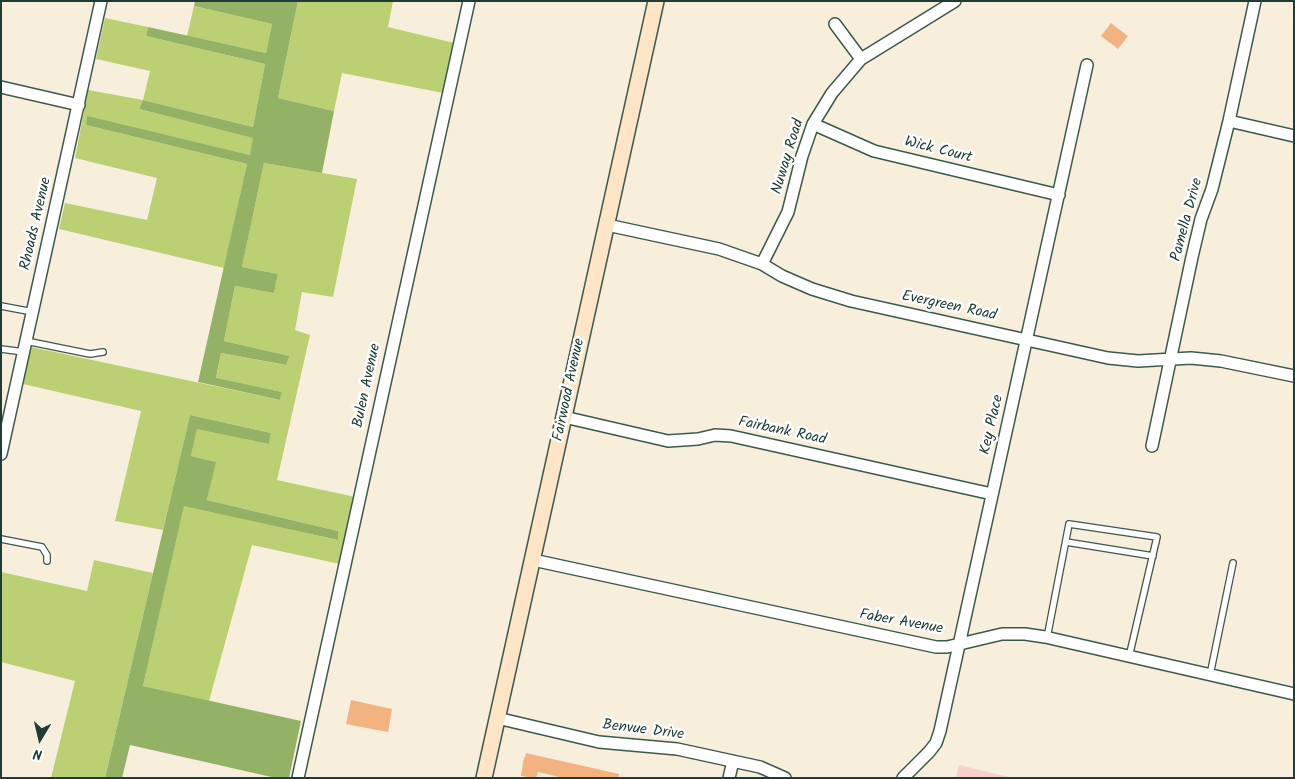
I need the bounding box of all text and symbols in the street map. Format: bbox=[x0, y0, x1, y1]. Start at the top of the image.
street label: Nuway Road bbox=[769, 117, 809, 197]
street label: Wick Court bbox=[902, 134, 974, 168]
street label: Rhoads Avenue bbox=[18, 176, 56, 272]
street label: Pamella Drive bbox=[1168, 176, 1208, 264]
street label: Evergreen Road bbox=[900, 288, 998, 326]
street label: Fairwood Avenue bbox=[550, 337, 590, 443]
street label: Bulen Avenue bbox=[350, 342, 386, 430]
street label: Key Place bbox=[977, 393, 1009, 457]
street label: Fairbank Road bbox=[736, 414, 828, 450]
street label: Faber Avenue bbox=[858, 607, 944, 639]
north arrow bbox=[15, 714, 65, 764]
street label: Benvue Drive bbox=[601, 717, 685, 745]
text: N bbox=[32, 742, 44, 765]

